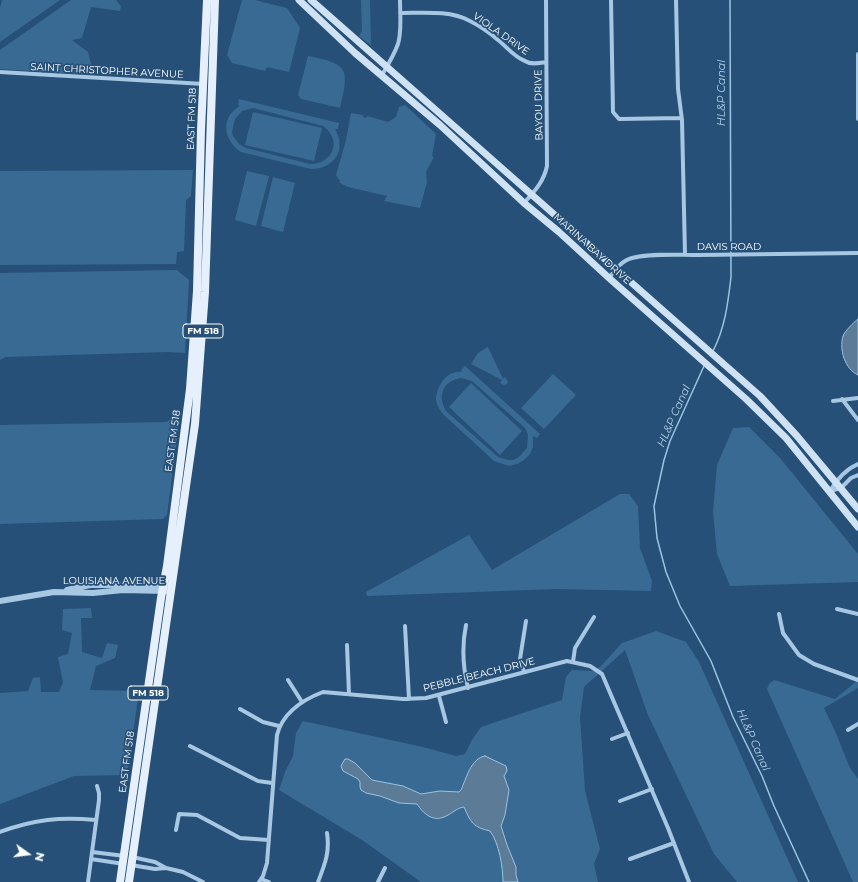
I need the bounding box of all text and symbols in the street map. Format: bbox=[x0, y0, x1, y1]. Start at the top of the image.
street label: VIOLA DRIVE bbox=[471, 10, 531, 58]
water label: HL&P Canal bbox=[715, 60, 729, 126]
street label: SAINT CHRISTOPHER AVENUE bbox=[30, 61, 184, 81]
street label: BAYOU DRIVE bbox=[532, 69, 546, 141]
street label: EAST FM 518 bbox=[185, 88, 199, 150]
street label: MARINA BAY DRIVE bbox=[551, 211, 633, 287]
street label: DAVIS ROAD bbox=[697, 241, 761, 253]
road number: FM 518 bbox=[183, 324, 223, 338]
water label: HL&P Canal bbox=[654, 383, 694, 449]
street label: EAST FM 518 bbox=[163, 409, 183, 473]
street label: LOUISIANA AVENUE bbox=[63, 575, 165, 587]
street label: PEBBLE BEACH DRIVE bbox=[422, 655, 536, 695]
road number: FM 518 bbox=[128, 686, 168, 700]
water label: HL&P Canal bbox=[733, 707, 773, 773]
street label: EAST FM 518 bbox=[117, 730, 137, 794]
north arrow bbox=[8, 834, 48, 874]
text: N bbox=[32, 851, 48, 863]

